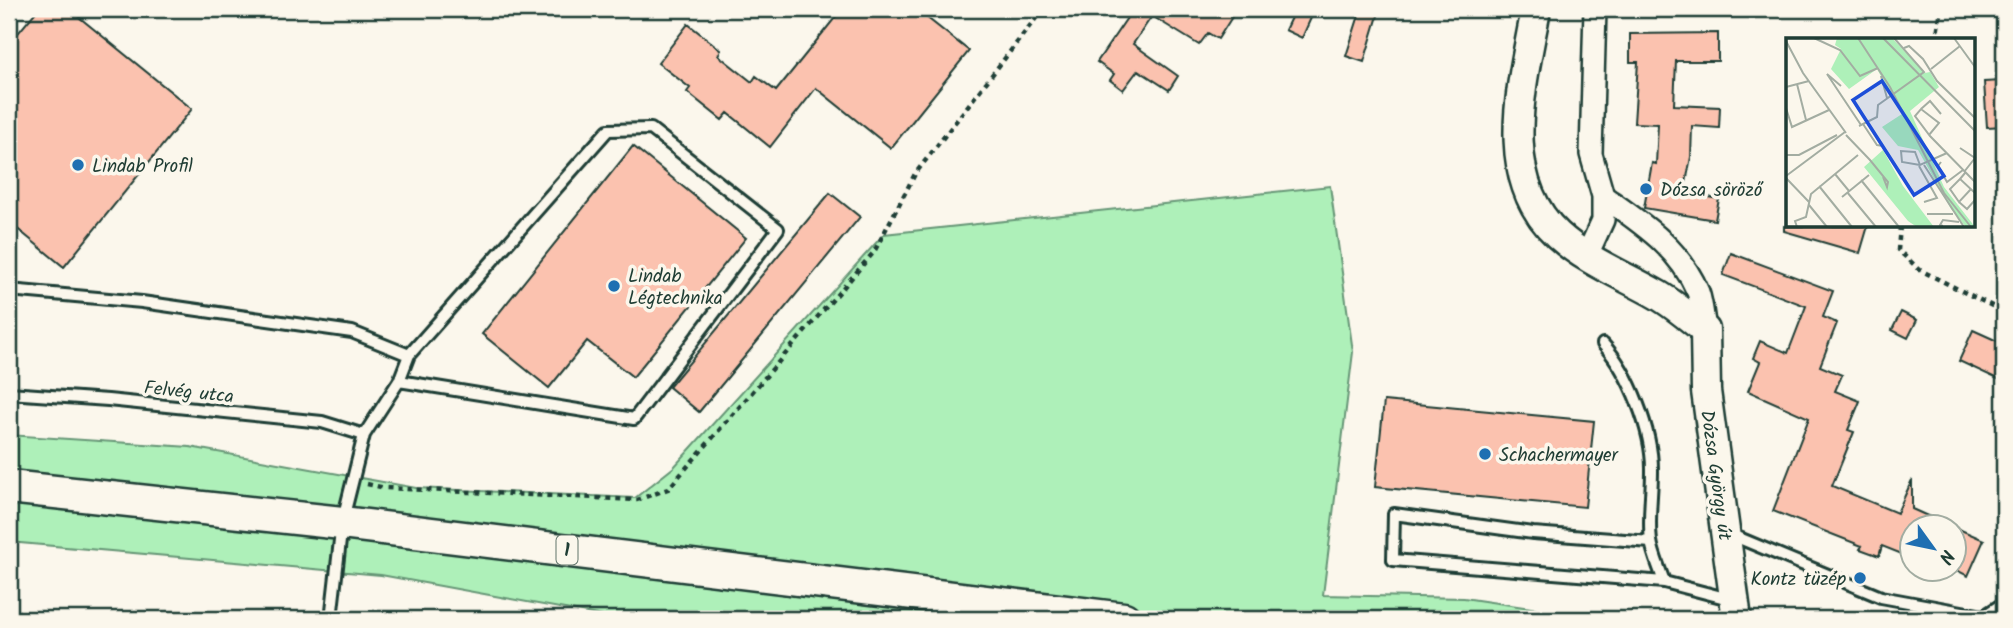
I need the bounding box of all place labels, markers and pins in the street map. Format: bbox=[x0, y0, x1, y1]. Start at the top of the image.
place label: Lindab Profil bbox=[92, 152, 193, 182]
marker: Lindab Profil bbox=[70, 157, 86, 173]
place label: Dózsa söröző bbox=[1660, 176, 1764, 206]
marker: Dózsa söröző bbox=[1638, 181, 1654, 197]
place label: Lindab Légtechnika bbox=[628, 262, 723, 314]
marker: Lindab Légtechnika bbox=[606, 278, 622, 294]
place label: Schachermayer bbox=[1499, 441, 1620, 471]
marker: Schachermayer bbox=[1477, 446, 1493, 462]
place label: Kontz tüzép bbox=[1750, 565, 1846, 595]
marker: Kontz tüzép bbox=[1852, 570, 1868, 586]

